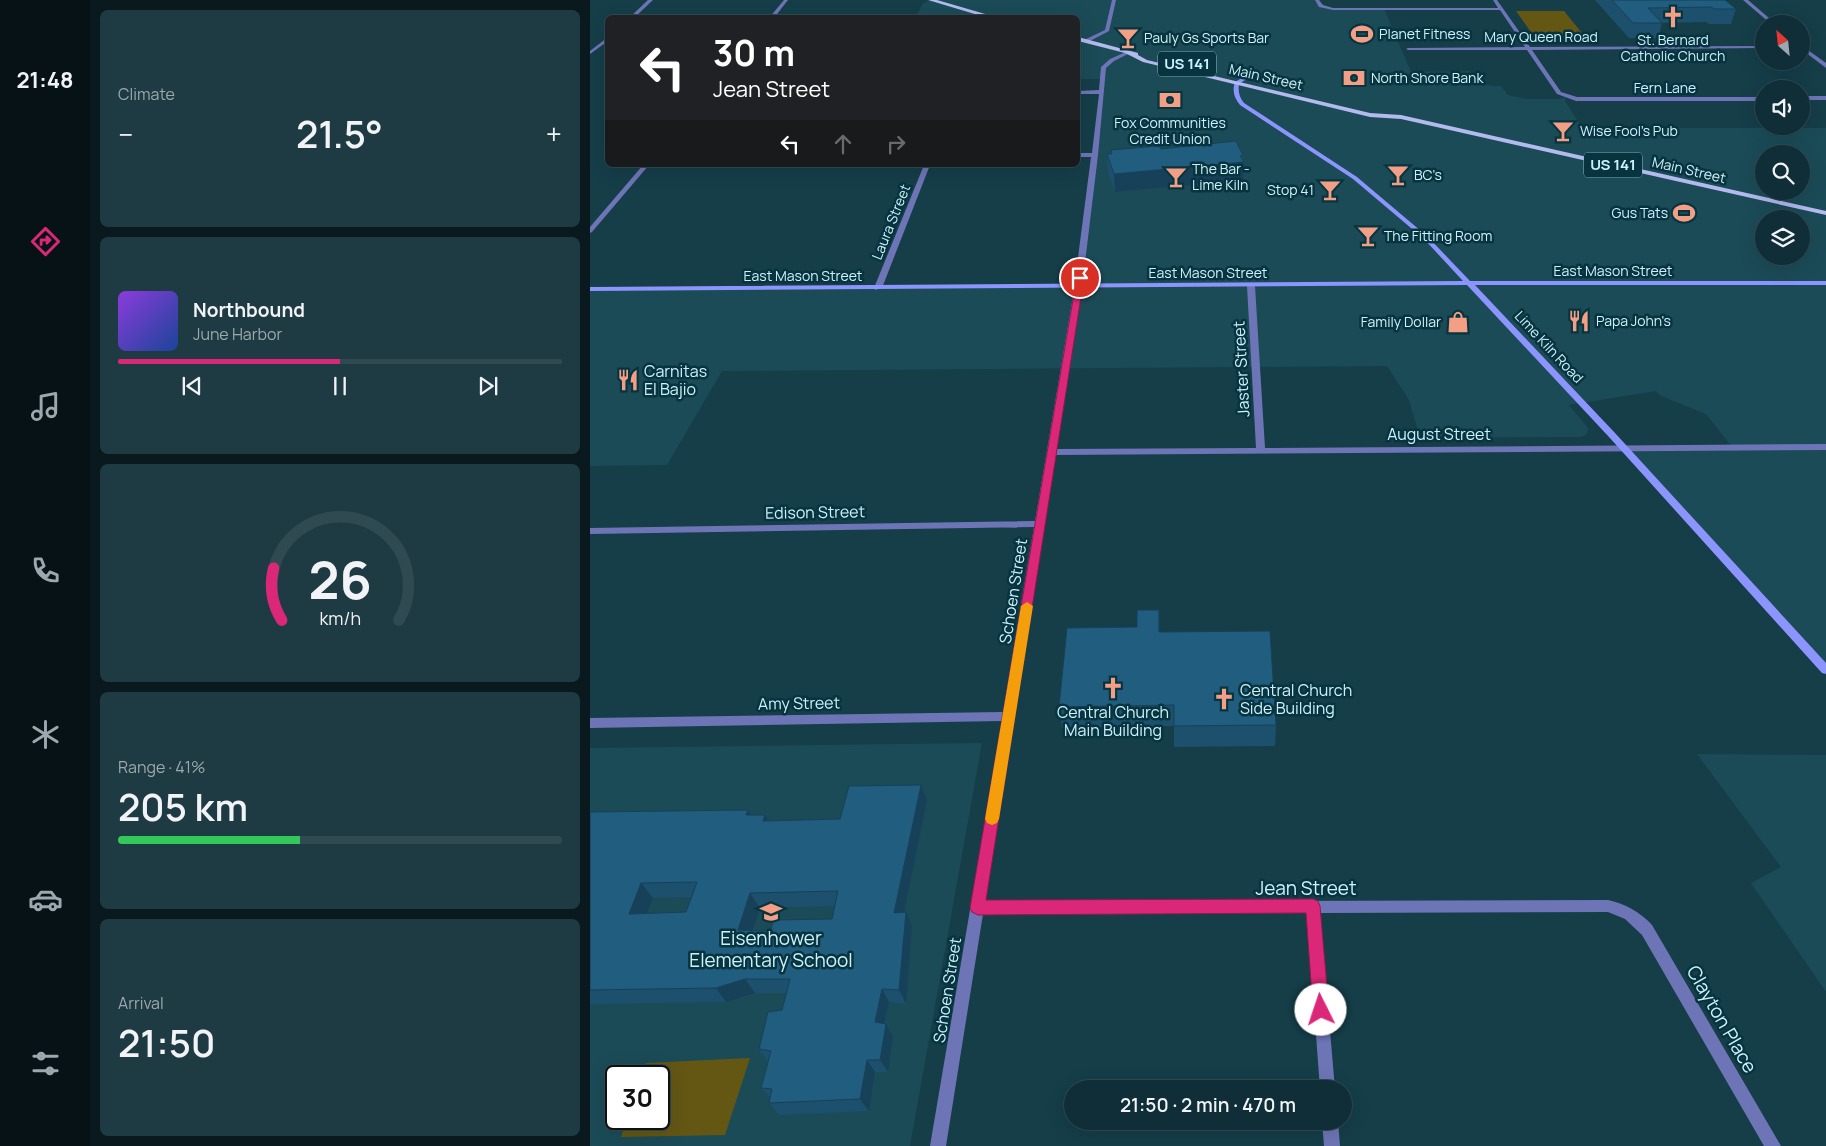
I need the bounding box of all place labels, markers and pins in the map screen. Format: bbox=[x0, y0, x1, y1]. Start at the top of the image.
church icon: St. Bernard Catholic Church bbox=[1660, 4, 1686, 30]
sports icon: Planet Fitness bbox=[1349, 21, 1375, 47]
place label: Planet Fitness bbox=[1379, 24, 1470, 43]
bar icon: Pauly Gs Sports Bar bbox=[1115, 25, 1141, 51]
place label: Pauly Gs Sports Bar bbox=[1144, 28, 1269, 47]
place label: St. Bernard Catholic Church bbox=[1621, 30, 1725, 65]
bank icon: North Shore Bank bbox=[1341, 65, 1367, 91]
place label: North Shore Bank bbox=[1371, 68, 1484, 87]
bank icon: Fox Communities Credit Union bbox=[1157, 87, 1183, 113]
place label: Fox Communities Credit Union bbox=[1114, 113, 1226, 148]
bar icon: Wise Fool's Pub bbox=[1550, 118, 1576, 144]
place label: Wise Fool's Pub bbox=[1580, 121, 1678, 140]
place label: The Bar - Lime Kiln bbox=[1192, 159, 1250, 194]
bar icon: BC's bbox=[1385, 162, 1411, 188]
bar icon: The Bar - Lime Kiln bbox=[1163, 164, 1189, 190]
place label: BC's bbox=[1414, 165, 1442, 184]
bar icon: Stop 41 bbox=[1317, 177, 1343, 203]
place label: Stop 41 bbox=[1267, 180, 1314, 199]
sports icon: Gus Tats bbox=[1671, 200, 1697, 226]
place label: Gus Tats bbox=[1612, 203, 1668, 222]
bar icon: The Fitting Room bbox=[1355, 223, 1381, 249]
place label: The Fitting Room bbox=[1384, 226, 1492, 245]
pin bbox=[1059, 257, 1101, 299]
restaurant icon: Papa John's bbox=[1566, 308, 1592, 334]
shop icon: Family Dollar bbox=[1445, 309, 1471, 335]
place label: Papa John's bbox=[1596, 311, 1671, 330]
place label: Family Dollar bbox=[1361, 312, 1441, 331]
place label: Carnitas El Bajio bbox=[644, 360, 707, 400]
restaurant icon: Carnitas El Bajio bbox=[615, 367, 641, 393]
church icon: Central Church Main Building bbox=[1100, 675, 1126, 701]
place label: Central Church Side Building bbox=[1240, 679, 1352, 719]
church icon: Central Church Side Building bbox=[1211, 686, 1237, 712]
place label: Central Church Main Building bbox=[1057, 701, 1169, 741]
school or university icon: Eisenhower Elementary School bbox=[758, 899, 784, 925]
place label: Eisenhower Elementary School bbox=[689, 925, 853, 973]

